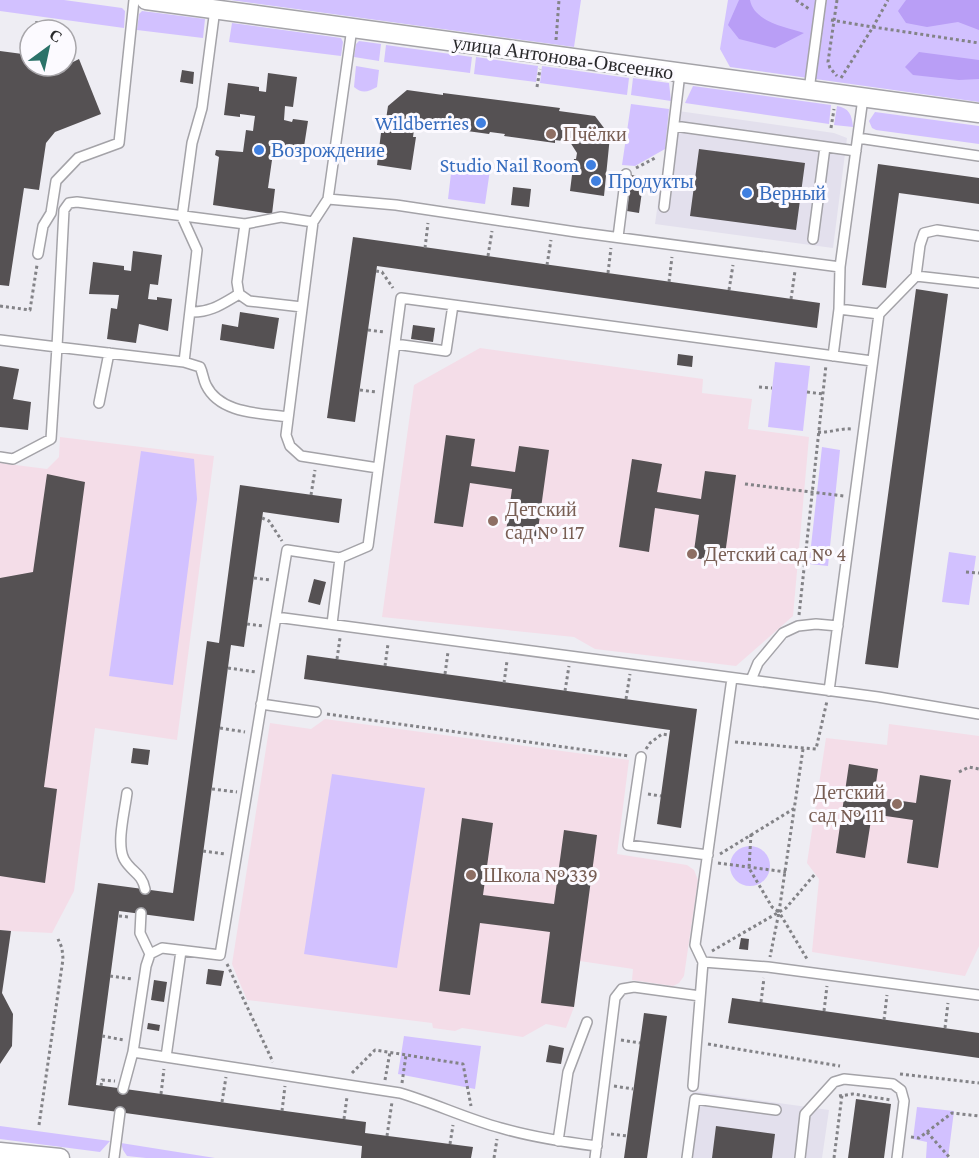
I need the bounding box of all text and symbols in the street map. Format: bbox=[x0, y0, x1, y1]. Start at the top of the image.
north arrow bbox=[18, 18, 78, 78]
text: С bbox=[46, 26, 65, 46]
street label: улица Антонова-Овсеенко bbox=[451, 31, 675, 84]
place label: Wildberries bbox=[375, 112, 469, 134]
marker: Wildberries bbox=[474, 116, 488, 130]
place label: Пчёлки bbox=[563, 123, 627, 145]
marker: Пчёлки bbox=[544, 127, 558, 141]
place label: Возрождение bbox=[271, 139, 385, 162]
marker: Возрождение bbox=[252, 143, 266, 157]
place label: Studio Nail Room bbox=[440, 154, 579, 176]
marker: Studio Nail Room bbox=[584, 158, 598, 172]
place label: Продукты bbox=[608, 170, 694, 193]
marker: Продукты bbox=[589, 174, 603, 188]
place label: Верный bbox=[759, 182, 826, 205]
marker: Верный bbox=[740, 186, 754, 200]
place label: Детский сад № 117 bbox=[505, 498, 584, 544]
marker: Детский сад № 117 bbox=[486, 514, 500, 528]
place label: Детский сад № 4 bbox=[704, 543, 846, 566]
marker: Детский сад № 4 bbox=[685, 547, 699, 561]
place label: Детский сад № 111 bbox=[808, 781, 885, 827]
marker: Детский сад № 111 bbox=[890, 797, 904, 811]
place label: Школа № 339 bbox=[483, 864, 598, 886]
marker: Школа № 339 bbox=[464, 868, 478, 882]

